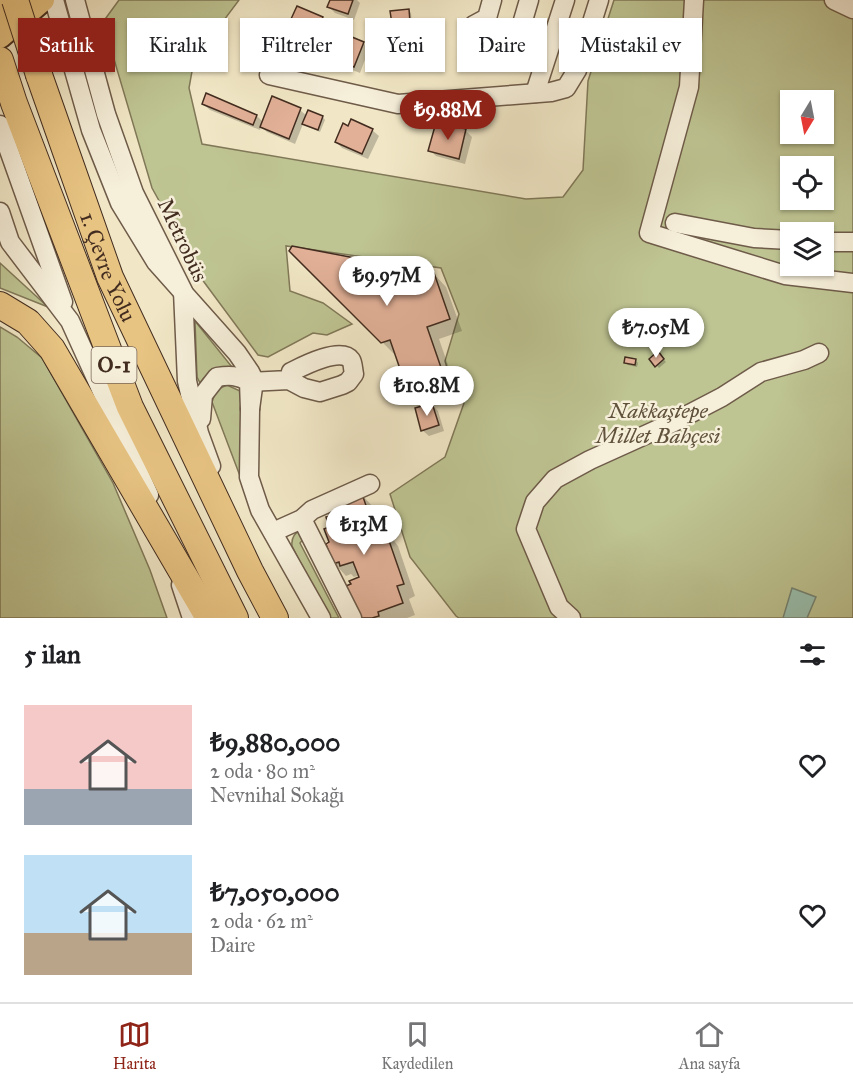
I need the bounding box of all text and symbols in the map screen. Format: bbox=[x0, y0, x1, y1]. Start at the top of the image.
chip: Satılık bbox=[18, 18, 115, 72]
chip: Kiralık bbox=[127, 18, 228, 72]
chip: Filtreler bbox=[240, 18, 353, 72]
chip: Yeni bbox=[365, 18, 445, 72]
chip: Daire bbox=[457, 18, 547, 72]
chip: Müstakil ev bbox=[559, 18, 702, 72]
pin: ₺9.88M bbox=[399, 90, 497, 141]
north arrow bbox=[780, 90, 834, 144]
map controls bbox=[780, 90, 834, 276]
text: ₺9.88M bbox=[414, 97, 482, 121]
button: locate bbox=[780, 156, 834, 210]
street label: Metrobüs bbox=[152, 194, 214, 286]
street label: 1. Çevre Yolu bbox=[75, 208, 143, 326]
button: layers bbox=[780, 222, 834, 276]
pin: ₺9.97M bbox=[338, 256, 436, 307]
text: ₺9.97M bbox=[353, 263, 421, 287]
pin: ₺7.05M bbox=[607, 308, 705, 359]
text: ₺7.05M bbox=[622, 315, 690, 339]
road number: O-1 bbox=[92, 347, 136, 383]
pin: ₺10.8M bbox=[378, 366, 476, 417]
text: ₺10.8M bbox=[394, 373, 460, 397]
park label: Nakkaştepe Millet Bahçesi bbox=[594, 397, 721, 449]
pin: ₺13M bbox=[328, 505, 400, 556]
text: ₺13M bbox=[340, 512, 388, 536]
text: 5 ilan bbox=[24, 638, 81, 670]
icon: filters bbox=[796, 638, 829, 671]
text: ₺9,880,000 bbox=[210, 726, 340, 758]
icon: home bbox=[72, 729, 144, 801]
icon: heart bbox=[796, 749, 829, 782]
text: 2 oda · 80 m² bbox=[210, 759, 315, 783]
text: Nevnihal Sokağı bbox=[210, 783, 344, 807]
text: ₺7,050,000 bbox=[210, 876, 340, 908]
icon: home bbox=[72, 879, 144, 951]
icon: heart bbox=[796, 899, 829, 932]
text: 2 oda · 62 m² bbox=[210, 909, 313, 933]
text: Daire bbox=[210, 933, 255, 957]
tab: Harita bbox=[113, 1018, 156, 1073]
tab: Kaydedilen bbox=[381, 1018, 453, 1073]
tab: Ana sayfa bbox=[679, 1018, 740, 1073]

